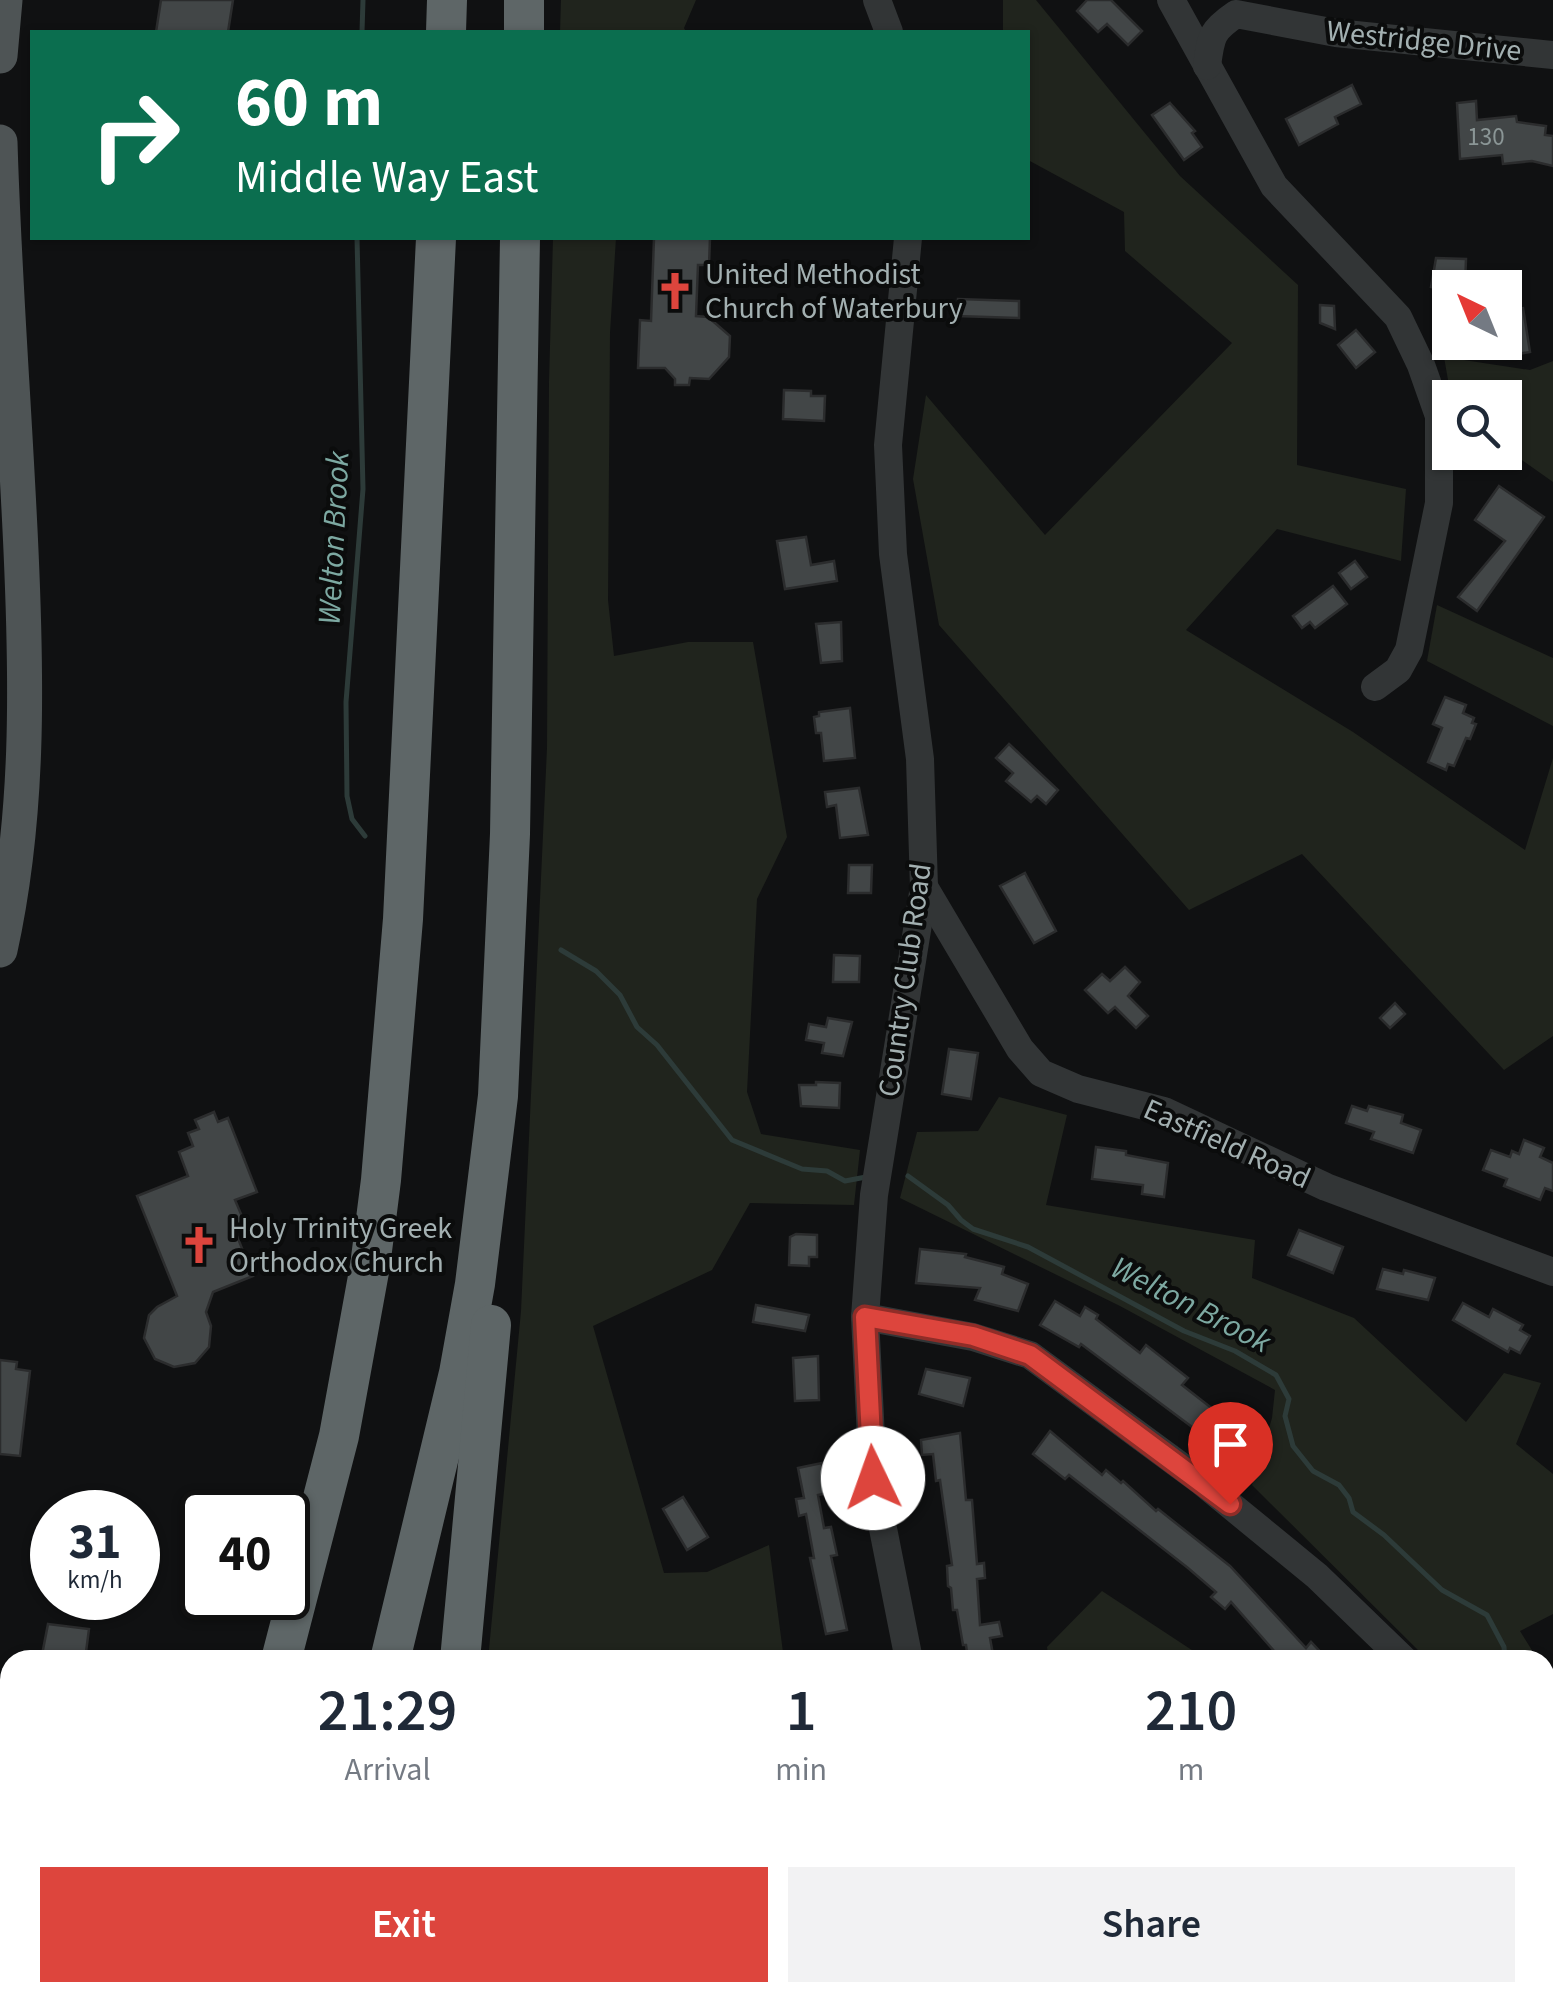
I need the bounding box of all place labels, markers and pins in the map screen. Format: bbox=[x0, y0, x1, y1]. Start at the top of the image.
place label: United Methodist Church of Waterbury bbox=[705, 253, 963, 330]
church icon: United Methodist Church of Waterbury bbox=[654, 270, 696, 312]
place label: Holy Trinity Greek Orthodox Church bbox=[229, 1207, 452, 1284]
church icon: Holy Trinity Greek Orthodox Church bbox=[178, 1224, 220, 1266]
pin bbox=[1188, 1402, 1273, 1505]

